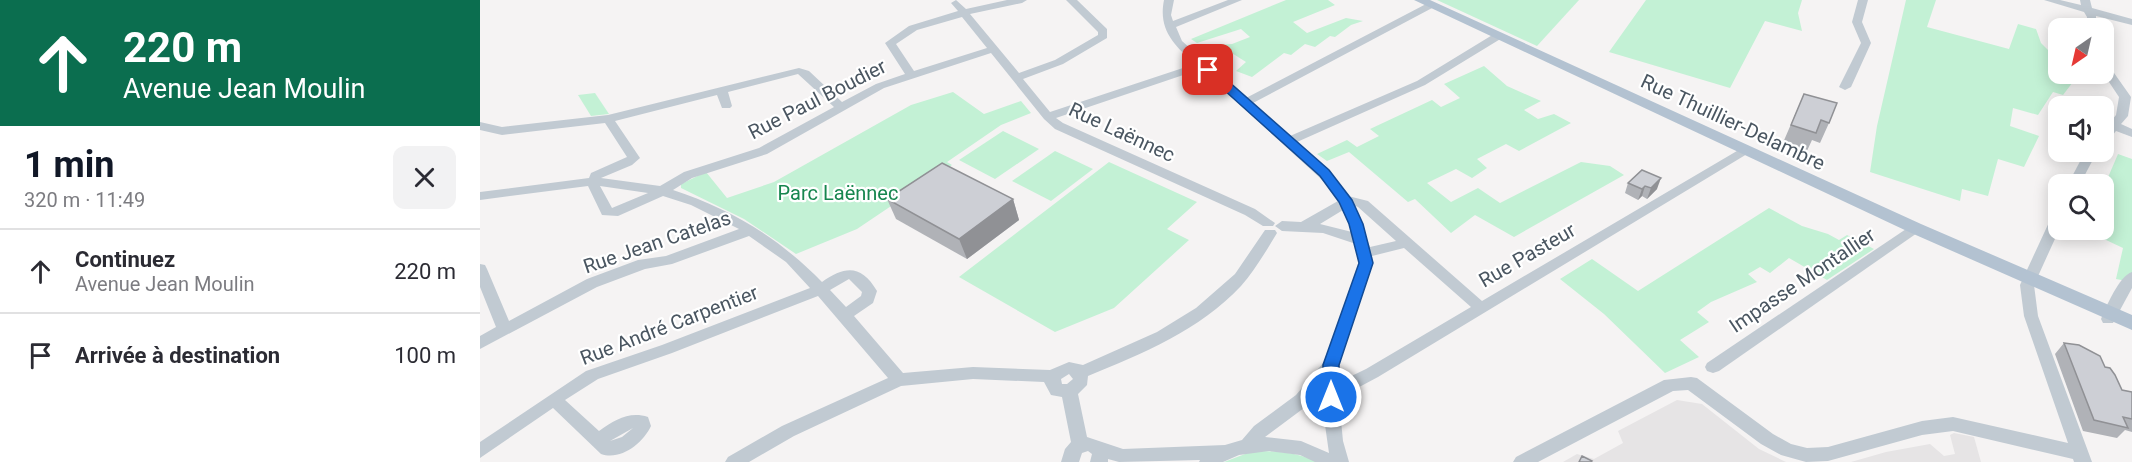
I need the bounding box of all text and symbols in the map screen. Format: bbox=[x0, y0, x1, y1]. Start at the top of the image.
north arrow bbox=[2048, 18, 2114, 84]
map controls bbox=[2048, 18, 2114, 240]
text: 220 m bbox=[123, 23, 242, 72]
icon: ahead bbox=[24, 24, 102, 102]
pin bbox=[1182, 44, 1233, 95]
icon: arrive bbox=[1191, 53, 1224, 86]
street label: Rue Paul Boudier bbox=[744, 54, 890, 144]
street label: Rue Thuillier-Delambre bbox=[1637, 69, 1829, 175]
text: Avenue Jean Moulin bbox=[123, 73, 365, 105]
button: sound bbox=[2048, 96, 2114, 162]
street label: Rue Laënnec bbox=[1065, 97, 1179, 167]
text: 1 min bbox=[24, 144, 115, 186]
button: close bbox=[393, 146, 456, 209]
button: search bbox=[2048, 174, 2114, 240]
park label: Parc Laënnec bbox=[778, 181, 898, 205]
text: 320 m · 11:49 bbox=[24, 188, 145, 212]
street label: Rue Jean Catelas bbox=[580, 205, 734, 279]
street label: Rue Pasteur bbox=[1474, 218, 1580, 292]
street label: Impasse Montallier bbox=[1725, 222, 1880, 338]
text: Continuez bbox=[75, 247, 175, 272]
icon: ahead bbox=[24, 255, 57, 288]
text: 220 m bbox=[394, 259, 456, 284]
text: Avenue Jean Moulin bbox=[75, 272, 255, 296]
street label: Rue André Carpentier bbox=[577, 280, 762, 370]
icon: arrive bbox=[24, 339, 57, 372]
text: Arrivée à destination bbox=[75, 343, 280, 368]
text: 100 m bbox=[394, 343, 456, 368]
position arrow bbox=[1299, 365, 1363, 429]

